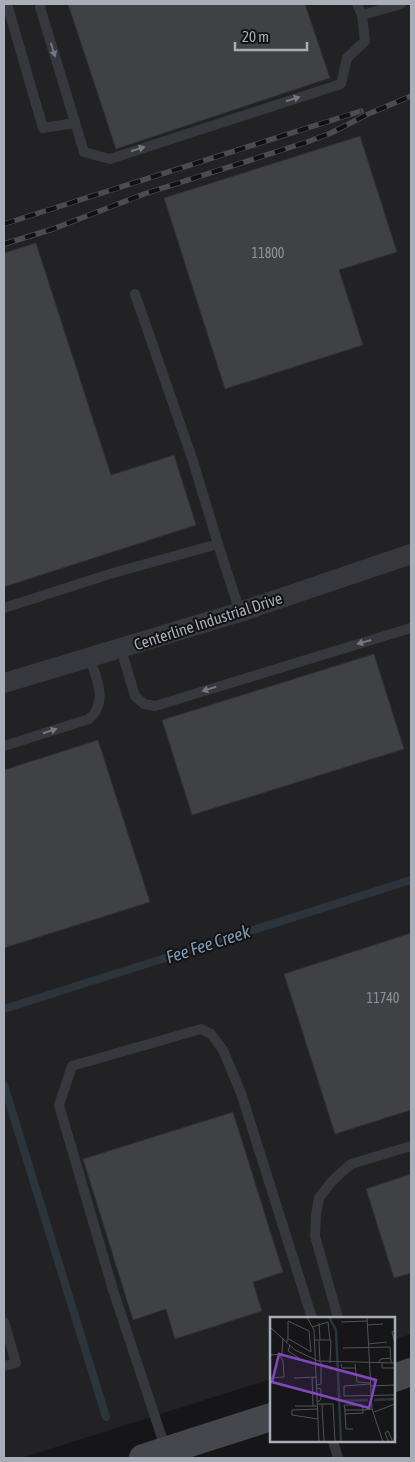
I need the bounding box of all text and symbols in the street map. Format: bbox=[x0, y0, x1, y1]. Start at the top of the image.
scale bar bbox=[235, 20, 308, 52]
text: 20 m bbox=[242, 28, 269, 45]
one-way arrow bbox=[50, 43, 58, 58]
one-way arrow bbox=[286, 95, 301, 103]
one-way arrow bbox=[131, 145, 146, 153]
house number: 11800 bbox=[252, 245, 285, 261]
street label: Centerline Industrial Drive bbox=[132, 589, 284, 653]
one-way arrow bbox=[357, 638, 372, 646]
one-way arrow bbox=[201, 686, 216, 694]
one-way arrow bbox=[43, 727, 58, 735]
water label: Fee Fee Creek bbox=[163, 920, 254, 968]
house number: 11740 bbox=[367, 990, 400, 1006]
inset map bbox=[270, 1317, 395, 1442]

